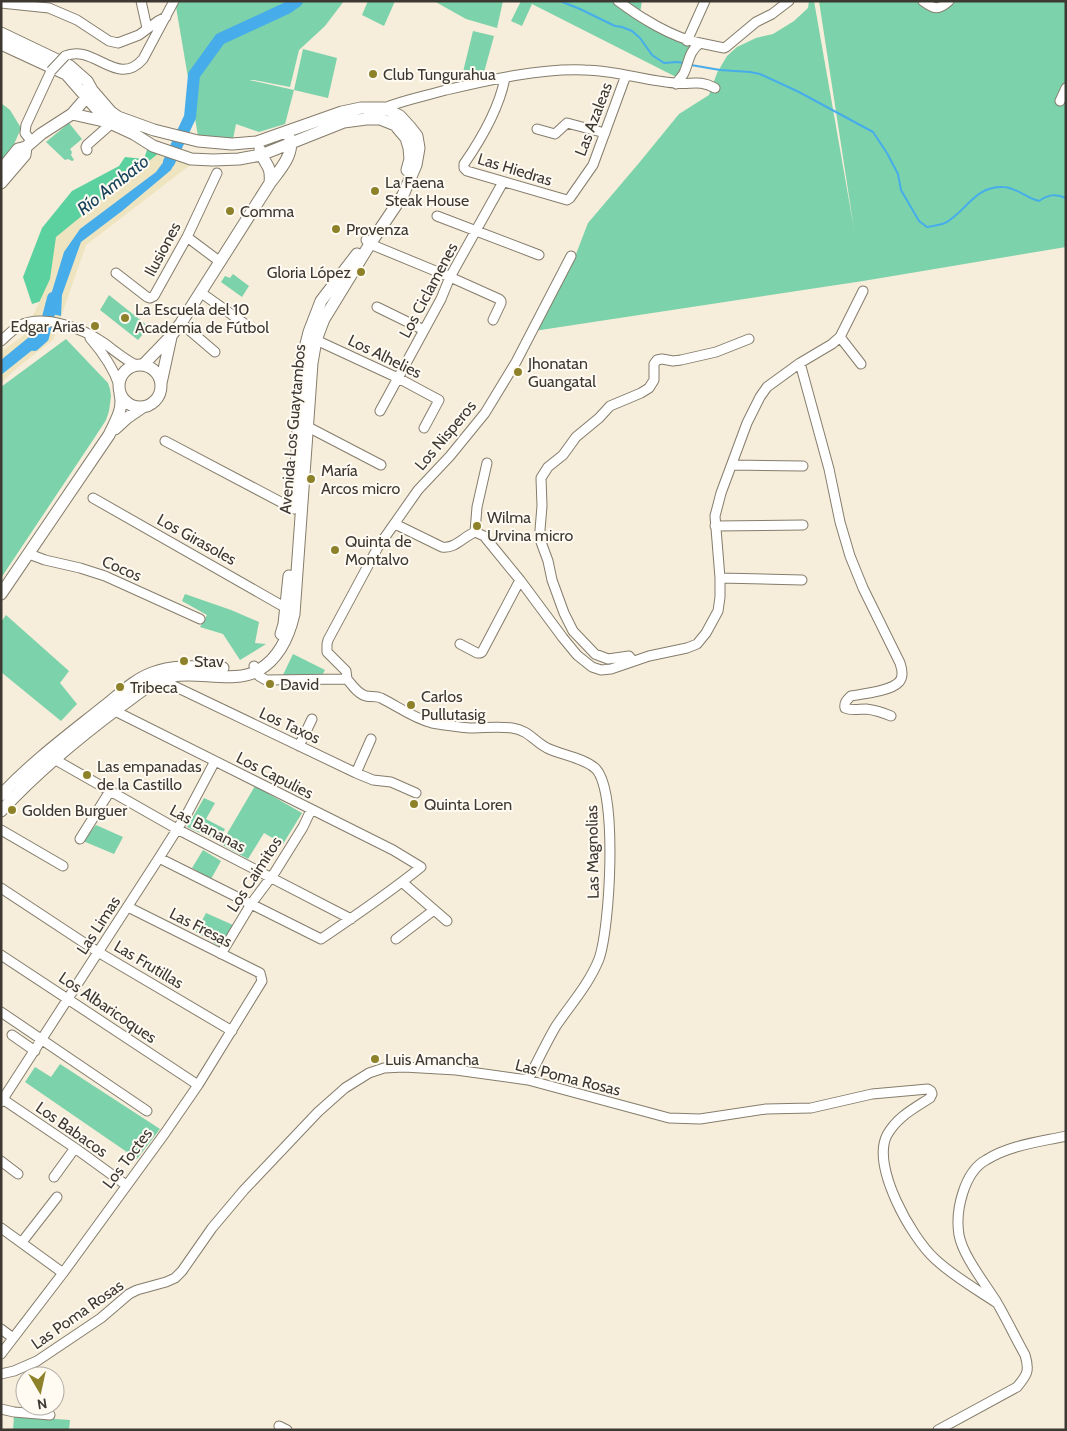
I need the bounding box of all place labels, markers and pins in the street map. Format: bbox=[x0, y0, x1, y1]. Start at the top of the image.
place label: Club Tungurahua bbox=[383, 65, 496, 84]
marker: Club Tungurahua bbox=[367, 68, 379, 80]
place label: La Faena Steak House bbox=[385, 173, 469, 210]
marker: La Faena Steak House bbox=[369, 185, 381, 197]
place label: Comma bbox=[240, 202, 294, 221]
marker: Comma bbox=[224, 205, 236, 217]
place label: Provenza bbox=[346, 220, 409, 239]
marker: Provenza bbox=[330, 223, 342, 235]
place label: Gloria López bbox=[267, 263, 351, 282]
marker: Gloria López bbox=[355, 266, 367, 278]
place label: La Escuela del 10 Academia de Fútbol bbox=[135, 300, 269, 337]
marker: La Escuela del 10 Academia de Fútbol bbox=[119, 312, 131, 324]
place label: Edgar Arias bbox=[11, 317, 85, 336]
marker: Edgar Arias bbox=[89, 320, 101, 332]
place label: Jhonatan Guangatal bbox=[527, 354, 596, 391]
marker: Jhonatan Guangatal bbox=[512, 366, 524, 378]
place label: María Arcos micro bbox=[321, 461, 400, 498]
marker: María Arcos micro bbox=[305, 473, 317, 485]
place label: Wilma Urvina micro bbox=[487, 508, 573, 545]
marker: Wilma Urvina micro bbox=[471, 520, 483, 532]
place label: Quinta de Montalvo bbox=[345, 532, 412, 569]
marker: Quinta de Montalvo bbox=[329, 544, 341, 556]
place label: Stav bbox=[194, 652, 224, 671]
marker: Stav bbox=[178, 655, 190, 667]
place label: David bbox=[280, 675, 319, 694]
place label: Tribeca bbox=[130, 678, 178, 697]
marker: David bbox=[264, 678, 276, 690]
marker: Tribeca bbox=[114, 681, 126, 693]
place label: Carlos Pullutasig bbox=[421, 687, 486, 724]
marker: Carlos Pullutasig bbox=[405, 699, 417, 711]
place label: Las empanadas de la Castillo bbox=[97, 757, 202, 794]
marker: Las empanadas de la Castillo bbox=[81, 769, 93, 781]
place label: Quinta Loren bbox=[424, 795, 512, 814]
marker: Quinta Loren bbox=[408, 798, 420, 810]
place label: Golden Burguer bbox=[22, 801, 128, 820]
marker: Golden Burguer bbox=[6, 804, 18, 816]
place label: Luis Amancha bbox=[385, 1050, 479, 1069]
marker: Luis Amancha bbox=[369, 1053, 381, 1065]

